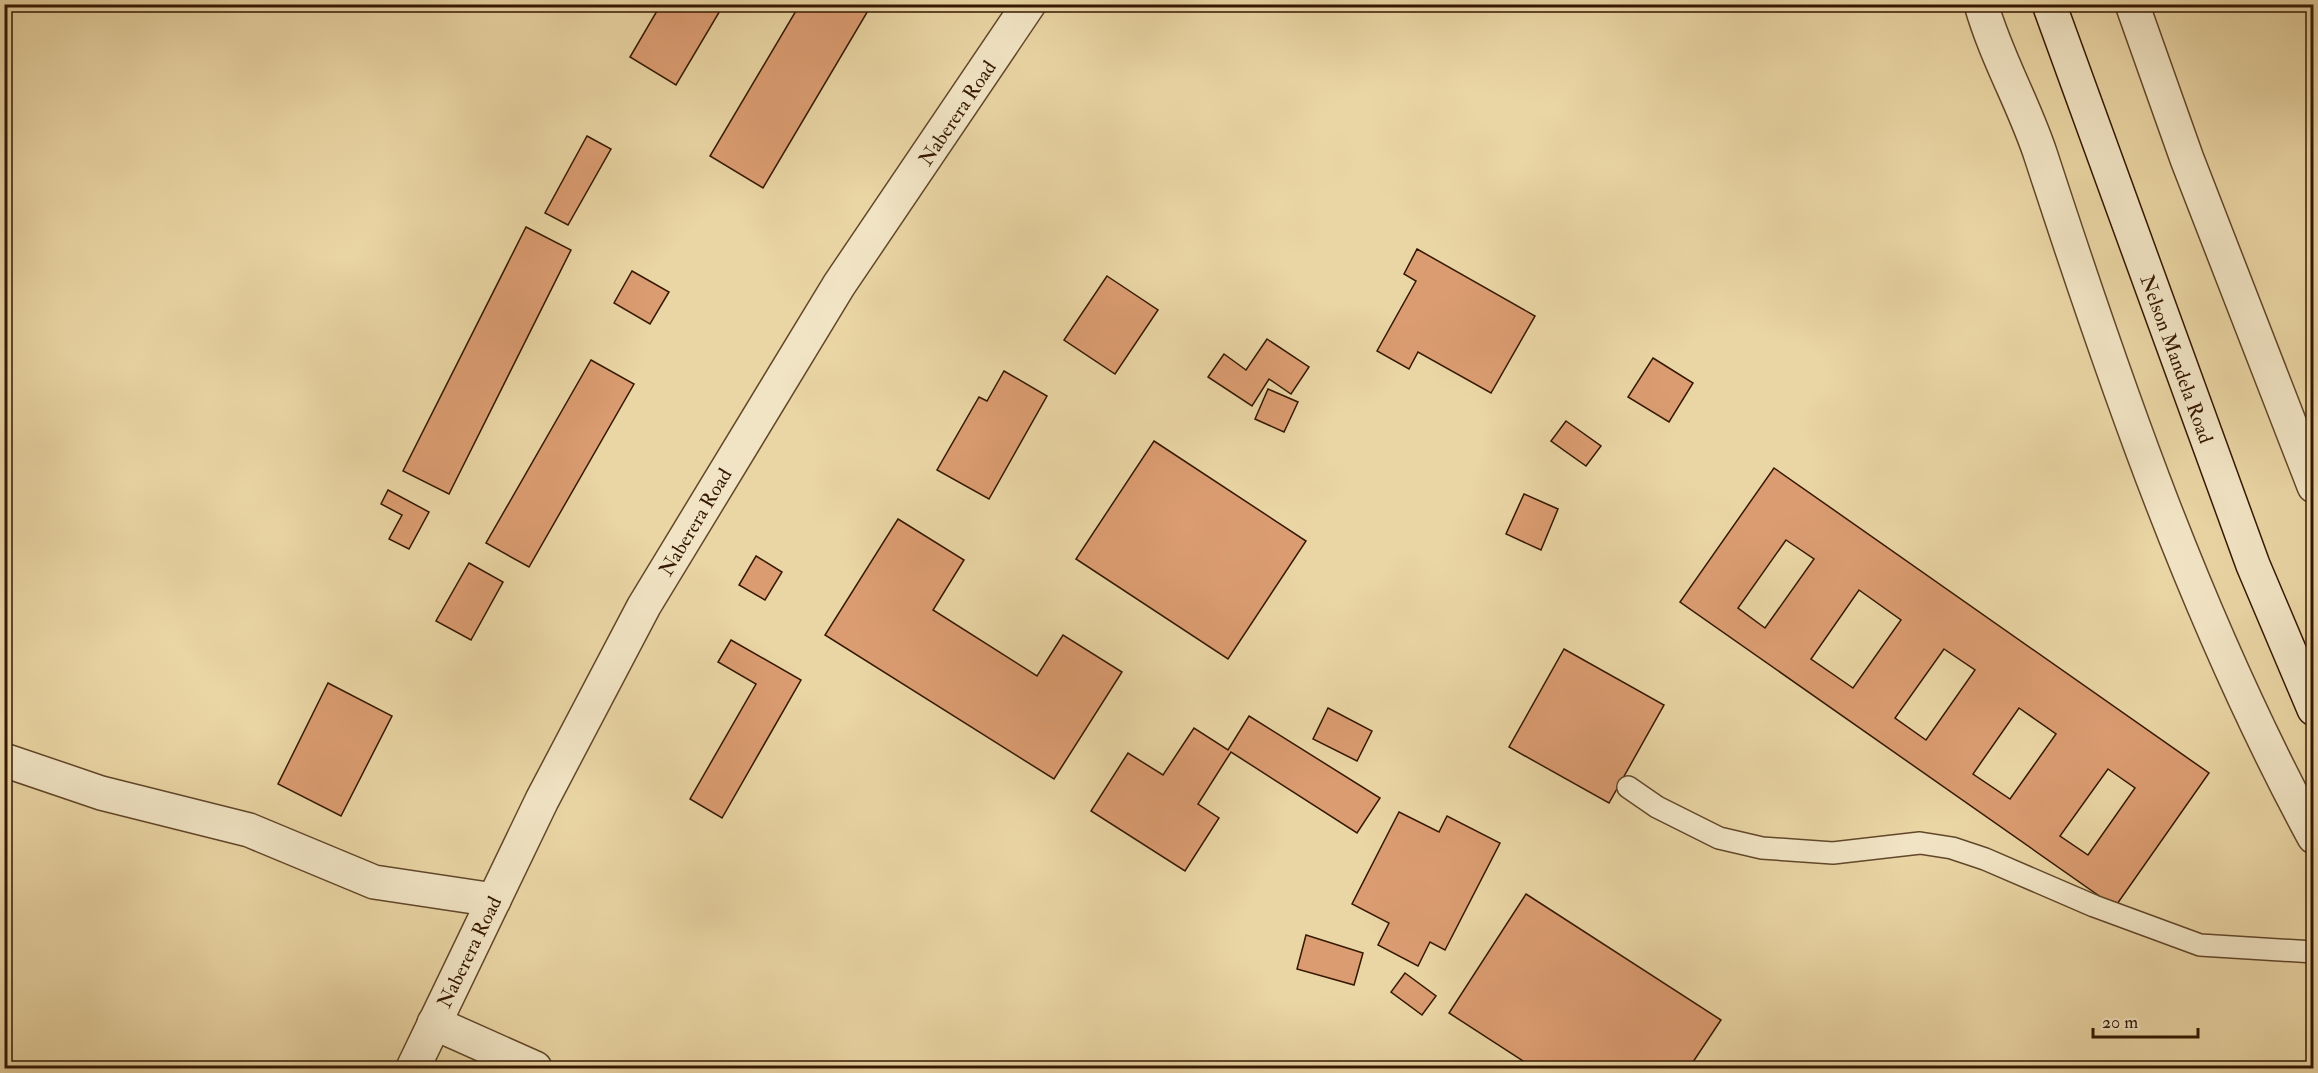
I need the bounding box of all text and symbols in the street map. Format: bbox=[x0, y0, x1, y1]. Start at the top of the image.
street label: Naberera Road bbox=[913, 56, 1002, 171]
street label: Nelson Mandela Road bbox=[2134, 272, 2219, 447]
street label: Naberera Road bbox=[653, 464, 737, 581]
street label: Naberera Road bbox=[432, 892, 507, 1012]
scale bar bbox=[2093, 1001, 2198, 1039]
text: 20 m bbox=[2102, 1011, 2138, 1034]

